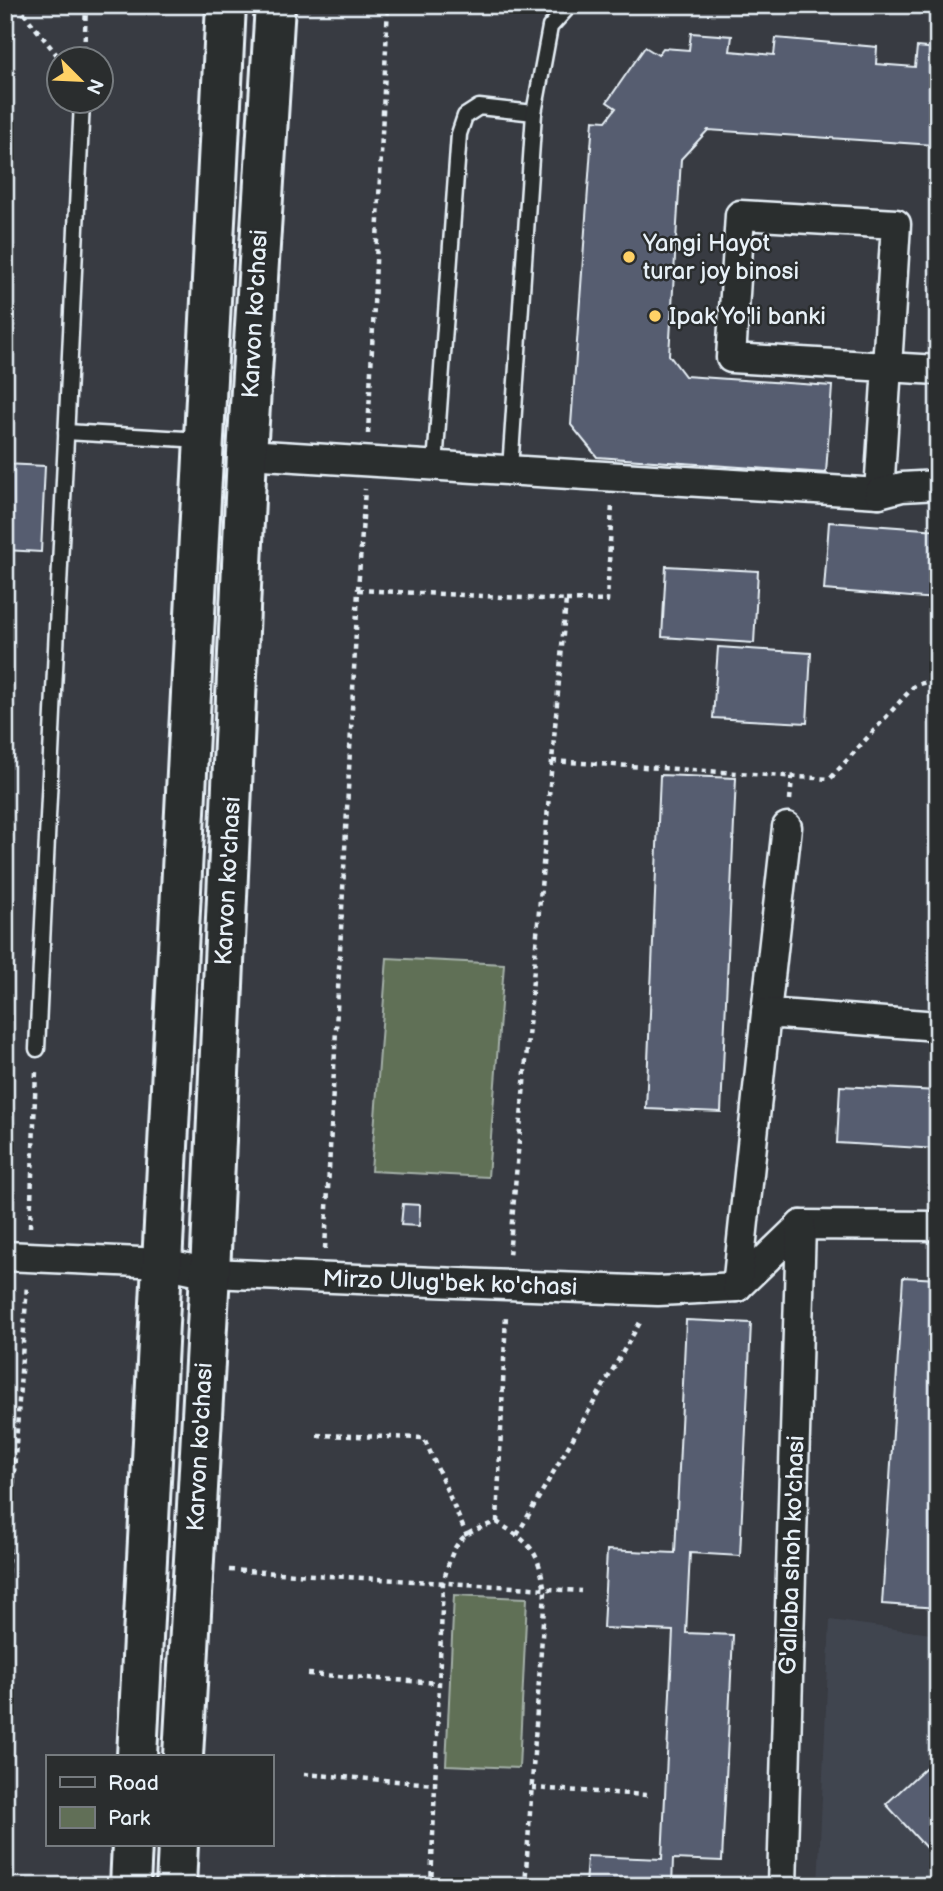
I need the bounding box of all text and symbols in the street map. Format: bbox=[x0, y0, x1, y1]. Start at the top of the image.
north arrow bbox=[46, 46, 116, 116]
text: N bbox=[81, 75, 108, 98]
street label: Karvon ko'chasi bbox=[236, 229, 274, 399]
place label: Yangi Hayot turar joy binosi bbox=[642, 229, 799, 286]
marker: Yangi Hayot turar joy binosi bbox=[621, 249, 637, 265]
place label: Ipak Yo'li banki bbox=[669, 302, 826, 331]
marker: Ipak Yo'li banki bbox=[647, 308, 663, 324]
street label: Karvon ko'chasi bbox=[209, 796, 247, 966]
street label: Mirzo Ulug'bek ko'chasi bbox=[322, 1264, 578, 1302]
street label: Karvon ko'chasi bbox=[181, 1362, 219, 1532]
street label: G'allaba shoh ko'chasi bbox=[773, 1435, 811, 1675]
legend bbox=[46, 1755, 273, 1846]
text: Road bbox=[108, 1771, 159, 1796]
text: Park bbox=[108, 1806, 151, 1831]

